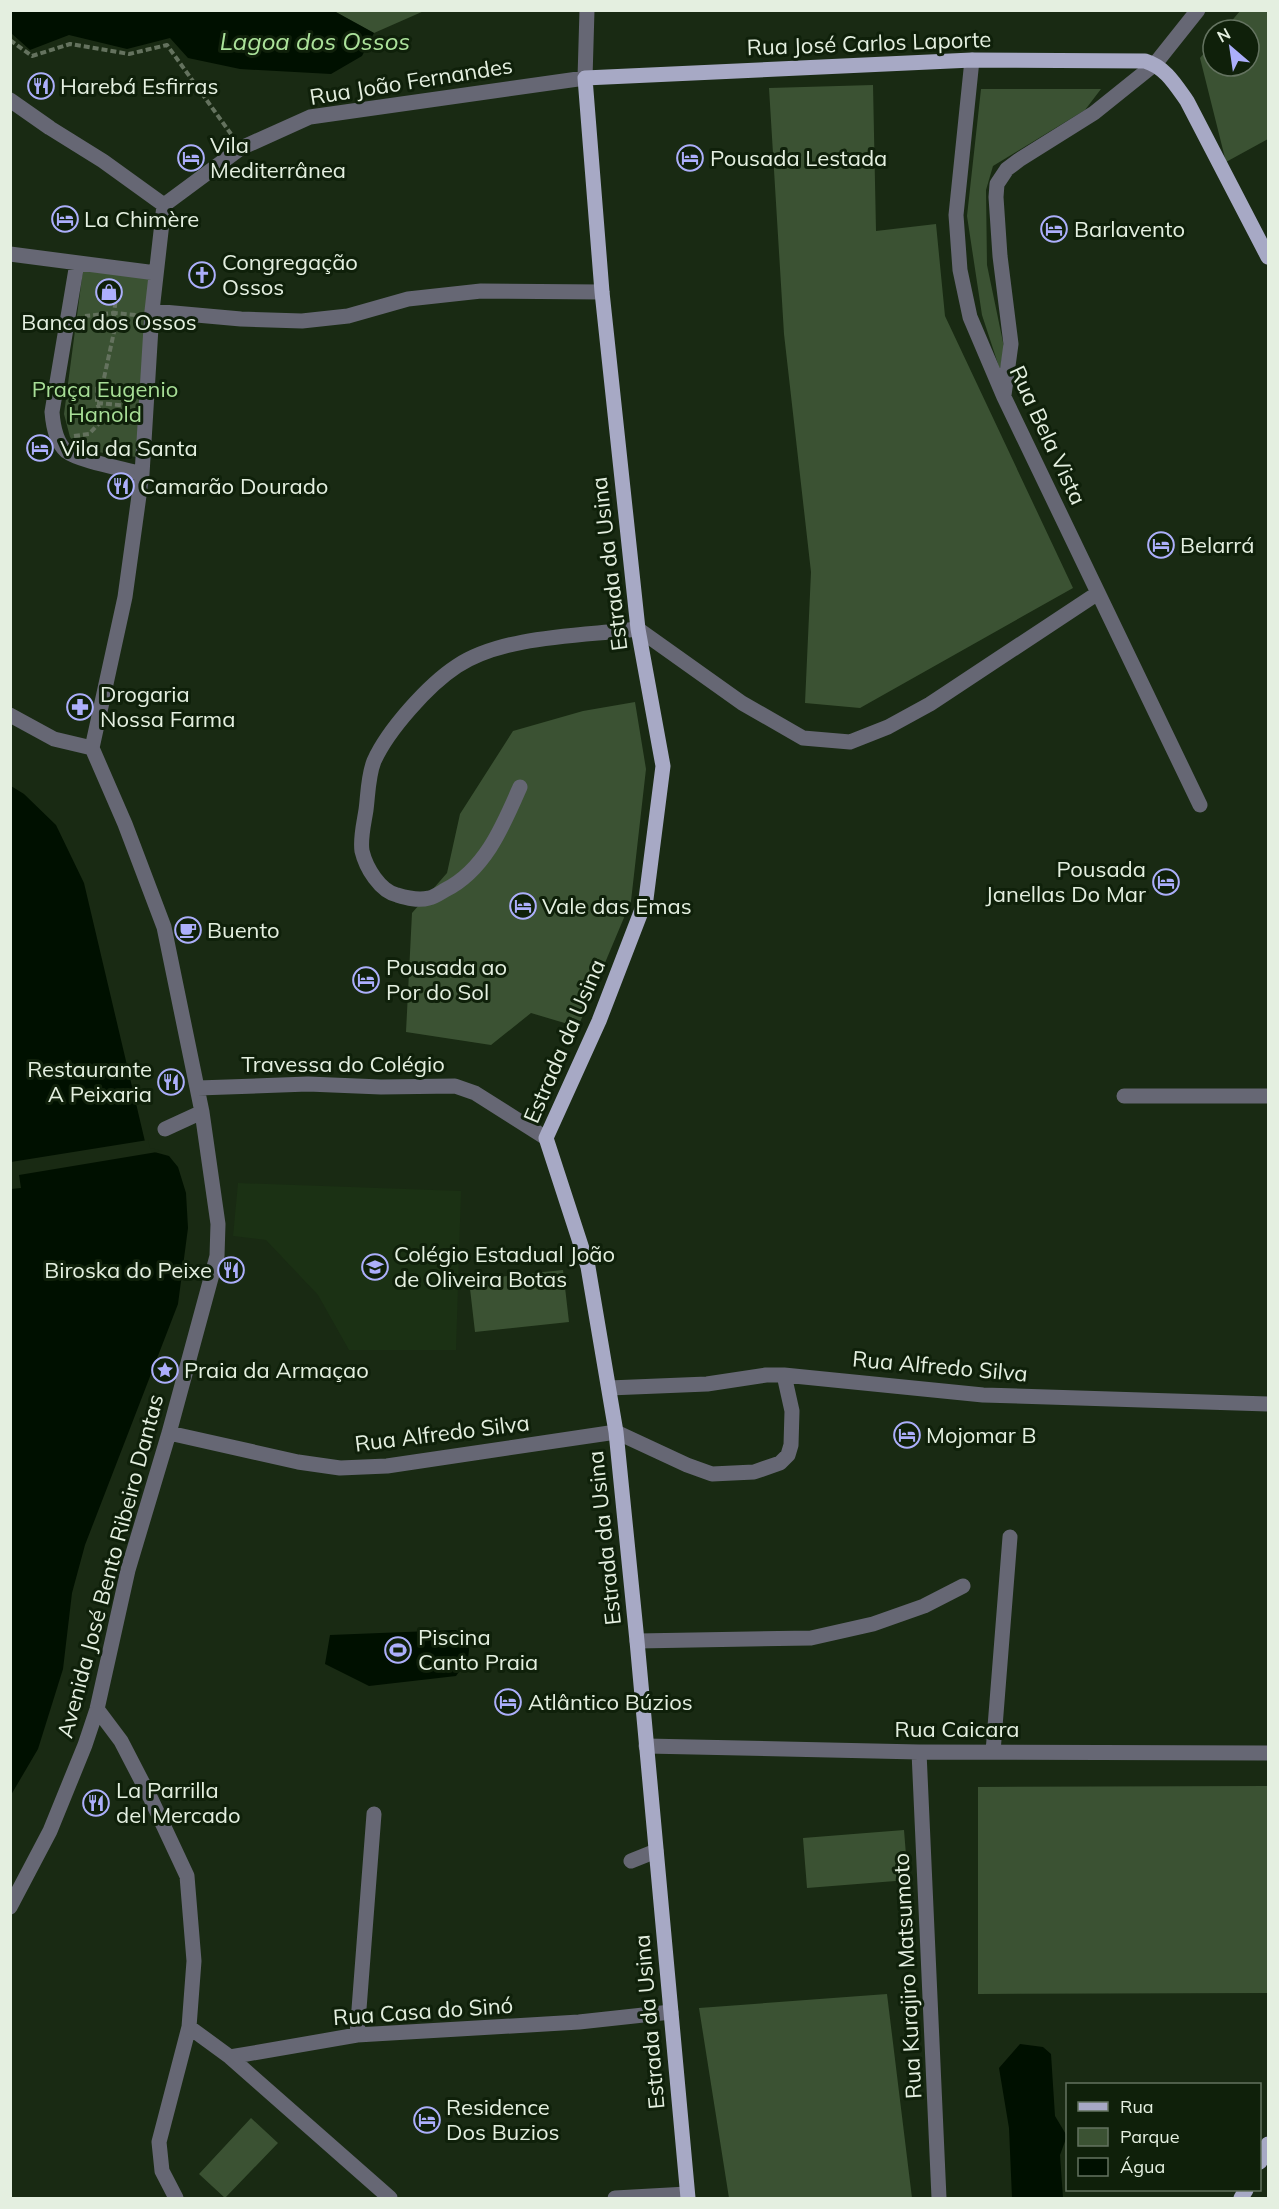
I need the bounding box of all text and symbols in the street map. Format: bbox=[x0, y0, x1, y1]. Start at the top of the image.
north arrow bbox=[1201, 18, 1261, 78]
text: N bbox=[1214, 23, 1234, 47]
street label: Rua José Carlos Laporte bbox=[746, 25, 992, 61]
water label: Lagoa dos Ossos bbox=[220, 26, 410, 56]
street label: Rua João Fernandes bbox=[308, 51, 514, 111]
restaurant icon: Harebá Esfirras bbox=[26, 71, 56, 101]
place label: Harebá Esfirras bbox=[60, 72, 218, 100]
place label: Vila Mediterrânea bbox=[210, 131, 346, 184]
hotel icon: Vila Mediterrânea bbox=[176, 143, 206, 173]
hotel icon: Pousada Lestada bbox=[675, 143, 705, 173]
place label: Pousada Lestada bbox=[710, 144, 887, 172]
hotel icon: La Chimère bbox=[50, 204, 80, 234]
place label: La Chimère bbox=[84, 205, 199, 233]
hotel icon: Barlavento bbox=[1039, 214, 1069, 244]
place label: Barlavento bbox=[1074, 215, 1185, 243]
place label: Congregação Ossos bbox=[222, 248, 358, 301]
church icon: Congregação Ossos bbox=[187, 260, 217, 290]
shop icon: Banca dos Ossos bbox=[94, 277, 124, 307]
place label: Banca dos Ossos bbox=[21, 308, 197, 336]
street label: Rua Bela Vista bbox=[1004, 361, 1092, 509]
park label: Praça Eugenio Hanold bbox=[32, 375, 178, 428]
hotel icon: Vila da Santa bbox=[25, 433, 55, 463]
place label: Vila da Santa bbox=[60, 434, 198, 462]
restaurant icon: Camarão Dourado bbox=[106, 471, 136, 501]
place label: Camarão Dourado bbox=[140, 472, 328, 500]
street label: Estrada da Usina bbox=[584, 475, 634, 653]
hotel icon: Belarrá bbox=[1146, 530, 1176, 560]
place label: Belarrá bbox=[1180, 531, 1255, 559]
place label: Drogaria Nossa Farma bbox=[100, 680, 235, 733]
pharmacy icon: Drogaria Nossa Farma bbox=[65, 692, 95, 722]
place label: Pousada Janellas Do Mar bbox=[986, 855, 1146, 908]
hotel icon: Pousada Janellas Do Mar bbox=[1151, 867, 1181, 897]
hotel icon: Vale das Emas bbox=[508, 891, 538, 921]
place label: Vale das Emas bbox=[542, 892, 692, 920]
cafe icon: Buento bbox=[173, 915, 203, 945]
place label: Buento bbox=[207, 916, 280, 944]
place label: Pousada ao Por do Sol bbox=[386, 953, 507, 1006]
street label: Estrada da Usina bbox=[517, 955, 611, 1127]
hotel icon: Pousada ao Por do Sol bbox=[351, 965, 381, 995]
street label: Travessa do Colégio bbox=[241, 1050, 445, 1078]
place label: Restaurante A Peixaria bbox=[27, 1055, 152, 1108]
restaurant icon: Restaurante A Peixaria bbox=[156, 1067, 186, 1097]
place label: Colégio Estadual João de Oliveira Botas bbox=[394, 1240, 615, 1293]
school or university icon: Colégio Estadual João de Oliveira Botas bbox=[360, 1252, 390, 1282]
restaurant icon: Biroska do Peixe bbox=[216, 1255, 246, 1285]
place label: Biroska do Peixe bbox=[44, 1256, 212, 1284]
street label: Rua Alfredo Silva bbox=[851, 1344, 1029, 1388]
place icon: Praia da Armaçao bbox=[150, 1355, 180, 1385]
place label: Praia da Armaçao bbox=[184, 1356, 369, 1384]
street label: Avenida José Bento Ribeiro Dantas bbox=[51, 1391, 169, 1741]
street label: Rua Alfredo Silva bbox=[353, 1408, 531, 1458]
hotel icon: Mojomar B bbox=[892, 1420, 922, 1450]
place label: Mojomar B bbox=[926, 1421, 1036, 1449]
street label: Estrada da Usina bbox=[581, 1450, 627, 1626]
place label: Piscina Canto Praia bbox=[418, 1623, 538, 1676]
sports icon: Piscina Canto Praia bbox=[383, 1635, 413, 1665]
hotel icon: Atlântico Búzios bbox=[493, 1687, 523, 1717]
place label: Atlântico Búzios bbox=[528, 1688, 693, 1716]
street label: Rua Caicara bbox=[894, 1715, 1020, 1743]
place label: La Parrilla del Mercado bbox=[116, 1776, 241, 1829]
restaurant icon: La Parrilla del Mercado bbox=[81, 1788, 111, 1818]
street label: Rua Kurajiro Matsumoto bbox=[887, 1852, 927, 2100]
street label: Estrada da Usina bbox=[627, 1934, 671, 2110]
street label: Rua Casa do Sinó bbox=[332, 1991, 514, 2031]
legend bbox=[1066, 2083, 1261, 2191]
place label: Residence Dos Buzios bbox=[446, 2093, 559, 2146]
text: Rua bbox=[1120, 2095, 1154, 2118]
hotel icon: Residence Dos Buzios bbox=[412, 2105, 442, 2135]
text: Parque bbox=[1120, 2125, 1179, 2148]
text: Água bbox=[1120, 2155, 1165, 2178]

